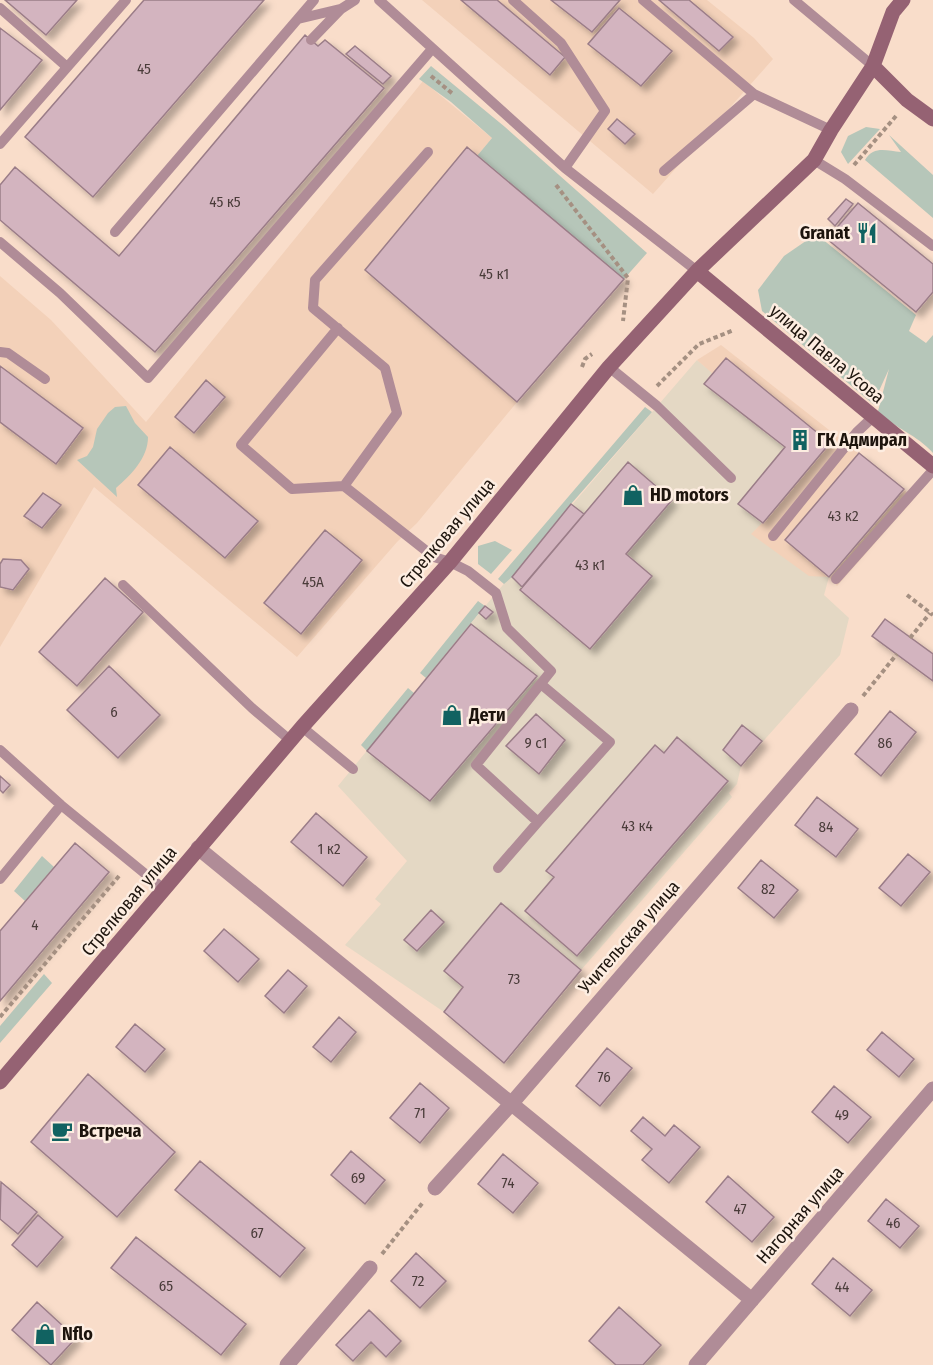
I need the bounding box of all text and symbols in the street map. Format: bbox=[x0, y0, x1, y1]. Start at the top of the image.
house number: 45 bbox=[137, 60, 151, 78]
house number: 45 к5 bbox=[209, 193, 241, 211]
restaurant icon: Granat bbox=[855, 221, 879, 245]
place label: Granat bbox=[800, 222, 851, 244]
house number: 45 к1 bbox=[479, 265, 509, 283]
street label: улица Павла Усова bbox=[765, 300, 889, 408]
building icon: ГК Адмирал bbox=[788, 428, 812, 452]
place label: ГК Адмирал bbox=[817, 429, 907, 451]
street label: Стрелковая улица bbox=[395, 473, 499, 592]
shop icon: HD motors bbox=[621, 483, 645, 507]
place label: HD motors bbox=[650, 484, 729, 506]
house number: 43 к2 bbox=[828, 507, 859, 525]
house number: 43 к1 bbox=[575, 556, 605, 574]
house number: 45А bbox=[302, 573, 324, 591]
house number: 6 bbox=[110, 703, 118, 721]
shop icon: Дети bbox=[440, 703, 464, 727]
place label: Дети bbox=[468, 704, 506, 726]
house number: 9 с1 bbox=[525, 734, 547, 752]
house number: 86 bbox=[878, 734, 892, 752]
house number: 43 к4 bbox=[621, 817, 653, 835]
house number: 84 bbox=[819, 818, 833, 836]
house number: 1 к2 bbox=[317, 840, 341, 858]
street label: Стрелковая улица bbox=[77, 841, 181, 960]
street label: Учительская улица bbox=[573, 876, 684, 999]
house number: 82 bbox=[761, 880, 775, 898]
house number: 4 bbox=[31, 916, 39, 934]
house number: 73 bbox=[508, 970, 521, 988]
house number: 76 bbox=[597, 1068, 611, 1086]
house number: 71 bbox=[414, 1104, 426, 1122]
house number: 49 bbox=[835, 1106, 849, 1124]
cafe icon: Встреча bbox=[50, 1119, 74, 1143]
place label: Встреча bbox=[79, 1120, 142, 1142]
street label: Нагорная улица bbox=[752, 1162, 848, 1268]
house number: 69 bbox=[351, 1169, 365, 1187]
house number: 74 bbox=[502, 1174, 514, 1192]
house number: 47 bbox=[733, 1200, 747, 1218]
house number: 46 bbox=[886, 1214, 900, 1232]
house number: 67 bbox=[250, 1224, 264, 1242]
house number: 72 bbox=[412, 1272, 425, 1290]
house number: 65 bbox=[159, 1277, 173, 1295]
house number: 44 bbox=[835, 1278, 849, 1296]
shop icon: Nflo bbox=[33, 1322, 57, 1346]
place label: Nflo bbox=[62, 1323, 93, 1345]

